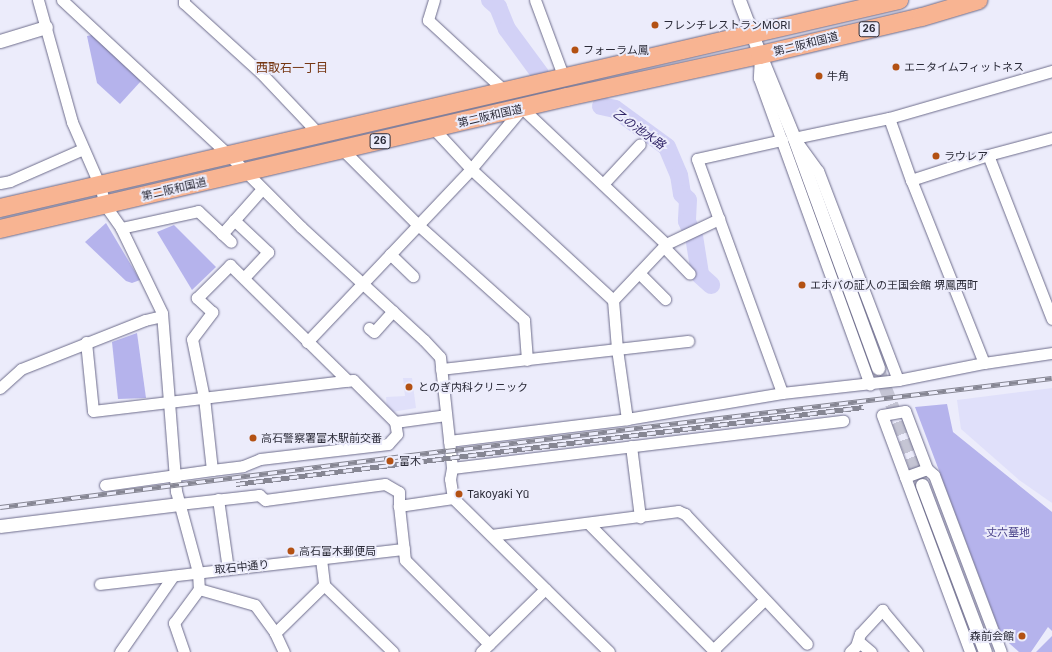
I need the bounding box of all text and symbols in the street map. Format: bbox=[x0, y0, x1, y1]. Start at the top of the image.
place label: フレンチレストランMORI bbox=[663, 18, 790, 32]
marker: フレンチレストランMORI bbox=[650, 20, 660, 30]
road number: 26 bbox=[858, 21, 880, 37]
street label: 第二阪和国道 bbox=[772, 30, 840, 58]
place label: フォーラム鳳 bbox=[583, 43, 649, 57]
marker: フォーラム鳳 bbox=[570, 45, 580, 55]
place label: エニタイムフィットネス bbox=[904, 60, 1025, 74]
district label: 西取石一丁目 bbox=[256, 61, 328, 75]
marker: エニタイムフィットネス bbox=[891, 62, 901, 72]
place label: 牛角 bbox=[827, 69, 849, 83]
marker: 牛角 bbox=[814, 71, 824, 81]
street label: 第二阪和国道 bbox=[456, 102, 524, 130]
water label: 乙の池水路 bbox=[610, 106, 668, 152]
road number: 26 bbox=[369, 133, 391, 149]
place label: ラウレア bbox=[944, 149, 988, 163]
marker: ラウレア bbox=[931, 151, 941, 161]
street label: 第二阪和国道 bbox=[140, 175, 208, 203]
place label: エホバの証人の王国会館 堺鳳西町 bbox=[810, 278, 978, 292]
marker: エホバの証人の王国会館 堺鳳西町 bbox=[797, 280, 807, 290]
place label: とのぎ内科クリニック bbox=[418, 380, 528, 394]
marker: とのぎ内科クリニック bbox=[403, 381, 415, 393]
place label: 高石警察署富木駅前交番 bbox=[261, 431, 382, 445]
marker: 高石警察署富木駅前交番 bbox=[248, 433, 258, 443]
place label: 富木 bbox=[399, 454, 421, 468]
marker: 富木 bbox=[384, 455, 396, 467]
place label: Takoyaki Yū bbox=[467, 487, 529, 501]
marker: Takoyaki Yū bbox=[454, 489, 464, 499]
park label: 丈六墓地 bbox=[986, 525, 1030, 539]
place label: 高石富木郵便局 bbox=[299, 544, 376, 558]
marker: 高石富木郵便局 bbox=[286, 546, 296, 556]
street label: 取石中通り bbox=[214, 558, 270, 576]
place label: 森前会館 bbox=[970, 629, 1014, 643]
marker: 森前会館 bbox=[1017, 631, 1027, 641]

